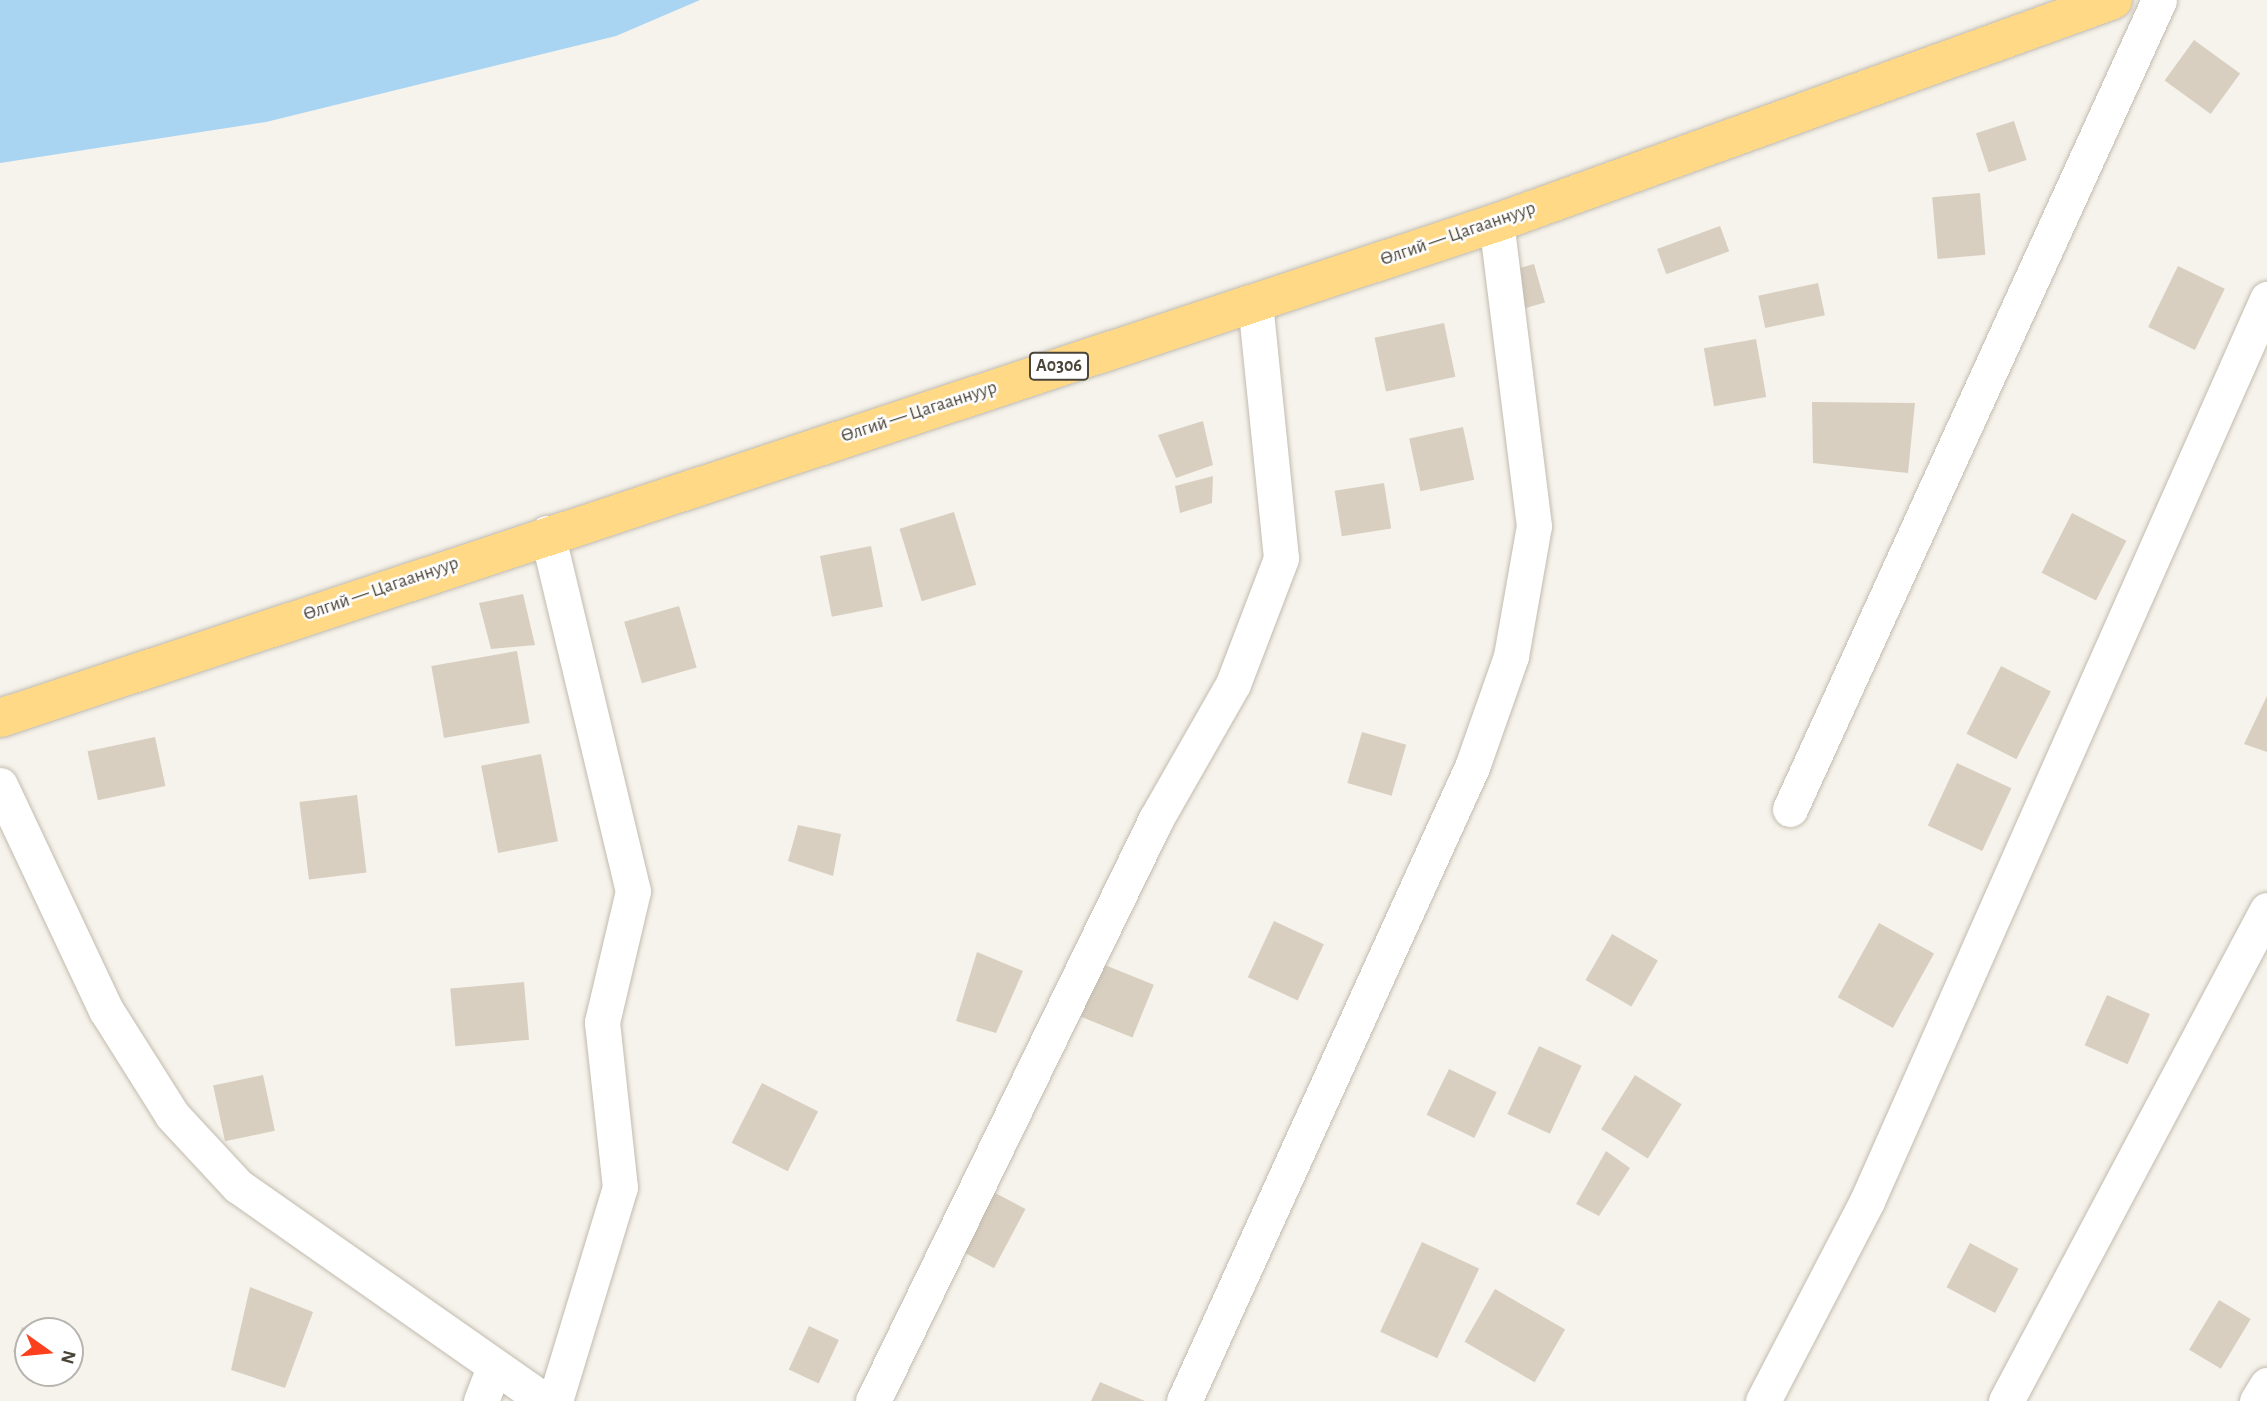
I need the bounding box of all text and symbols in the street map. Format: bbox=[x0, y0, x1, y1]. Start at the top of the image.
street label: Өлгий — Цагааннуур bbox=[1377, 197, 1539, 271]
road number: A0306 bbox=[1028, 352, 1090, 380]
street label: Өлгий — Цагааннуур bbox=[838, 376, 1000, 448]
street label: Өлгий — Цагааннуур bbox=[300, 552, 462, 626]
north arrow bbox=[14, 1317, 84, 1387]
text: N bbox=[57, 1348, 79, 1366]

